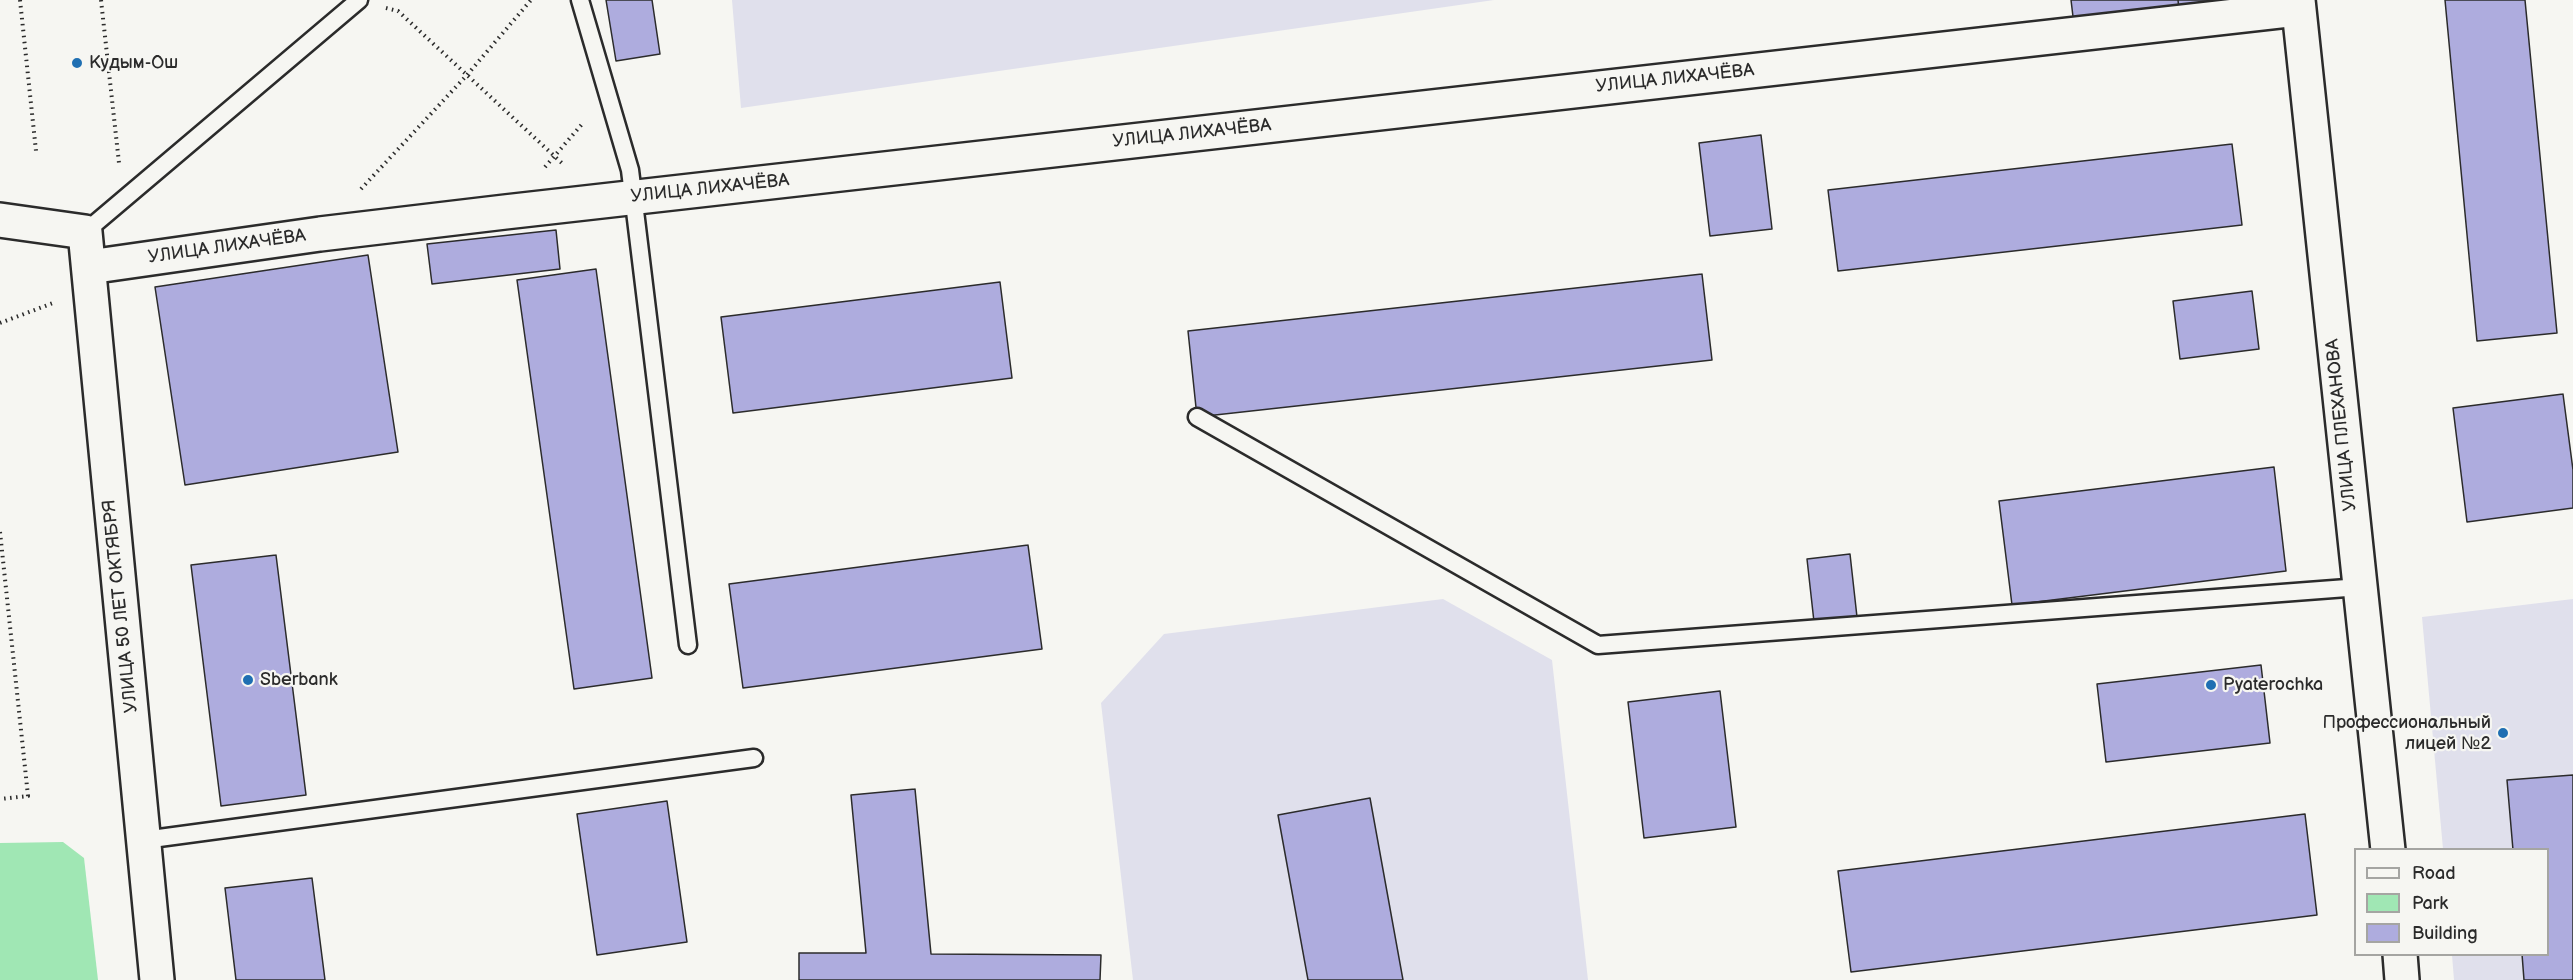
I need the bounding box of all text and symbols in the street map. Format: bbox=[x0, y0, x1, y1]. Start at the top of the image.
place label: Кудым-Ош bbox=[89, 52, 178, 74]
marker: Кудым-Ош bbox=[70, 56, 84, 70]
street label: УЛИЦА ЛИХАЧЁВА bbox=[1595, 60, 1755, 98]
street label: УЛИЦА ЛИХАЧЁВА bbox=[1112, 115, 1272, 153]
street label: УЛИЦА ЛИХАЧЁВА bbox=[630, 170, 790, 208]
street label: УЛИЦА ЛИХАЧЁВА bbox=[147, 225, 307, 269]
street label: УЛИЦА ПЛЕХАНОВА bbox=[2322, 338, 2362, 512]
street label: УЛИЦА 50 ЛЕТ ОКТЯБРЯ bbox=[99, 498, 143, 714]
place label: Sberbank bbox=[260, 669, 337, 691]
marker: Sberbank bbox=[241, 673, 255, 687]
place label: Pyaterochka bbox=[2223, 674, 2323, 696]
marker: Pyaterochka bbox=[2204, 678, 2218, 692]
place label: Профессиональный лицей №2 bbox=[2322, 712, 2491, 754]
marker: Профессиональный лицей №2 bbox=[2496, 726, 2510, 740]
legend bbox=[2354, 848, 2549, 956]
text: Road bbox=[2412, 863, 2456, 884]
text: Park bbox=[2412, 893, 2448, 914]
text: Building bbox=[2412, 923, 2478, 944]

